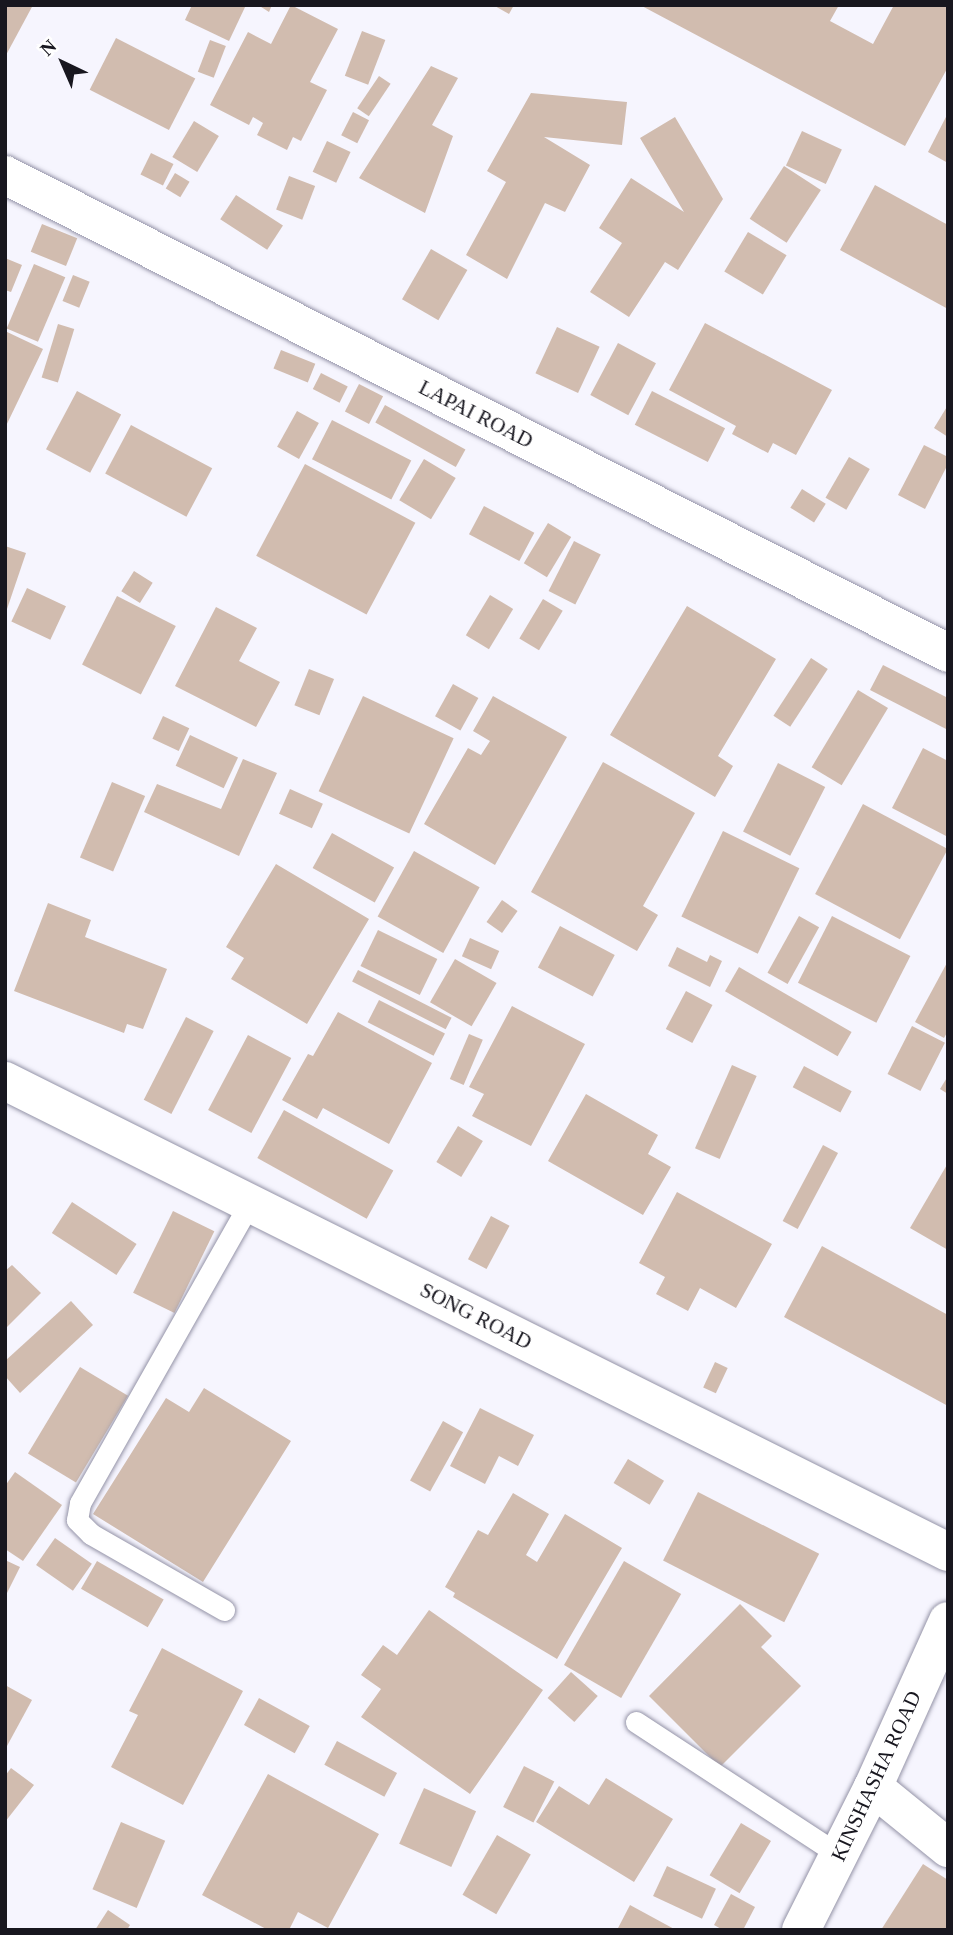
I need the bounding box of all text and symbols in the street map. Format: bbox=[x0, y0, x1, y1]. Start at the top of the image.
north arrow bbox=[28, 28, 98, 98]
text: N bbox=[36, 35, 60, 60]
street label: LAPAI ROAD bbox=[415, 374, 537, 454]
street label: SONG ROAD bbox=[416, 1277, 536, 1355]
street label: KINSHASHA ROAD bbox=[825, 1686, 927, 1866]

